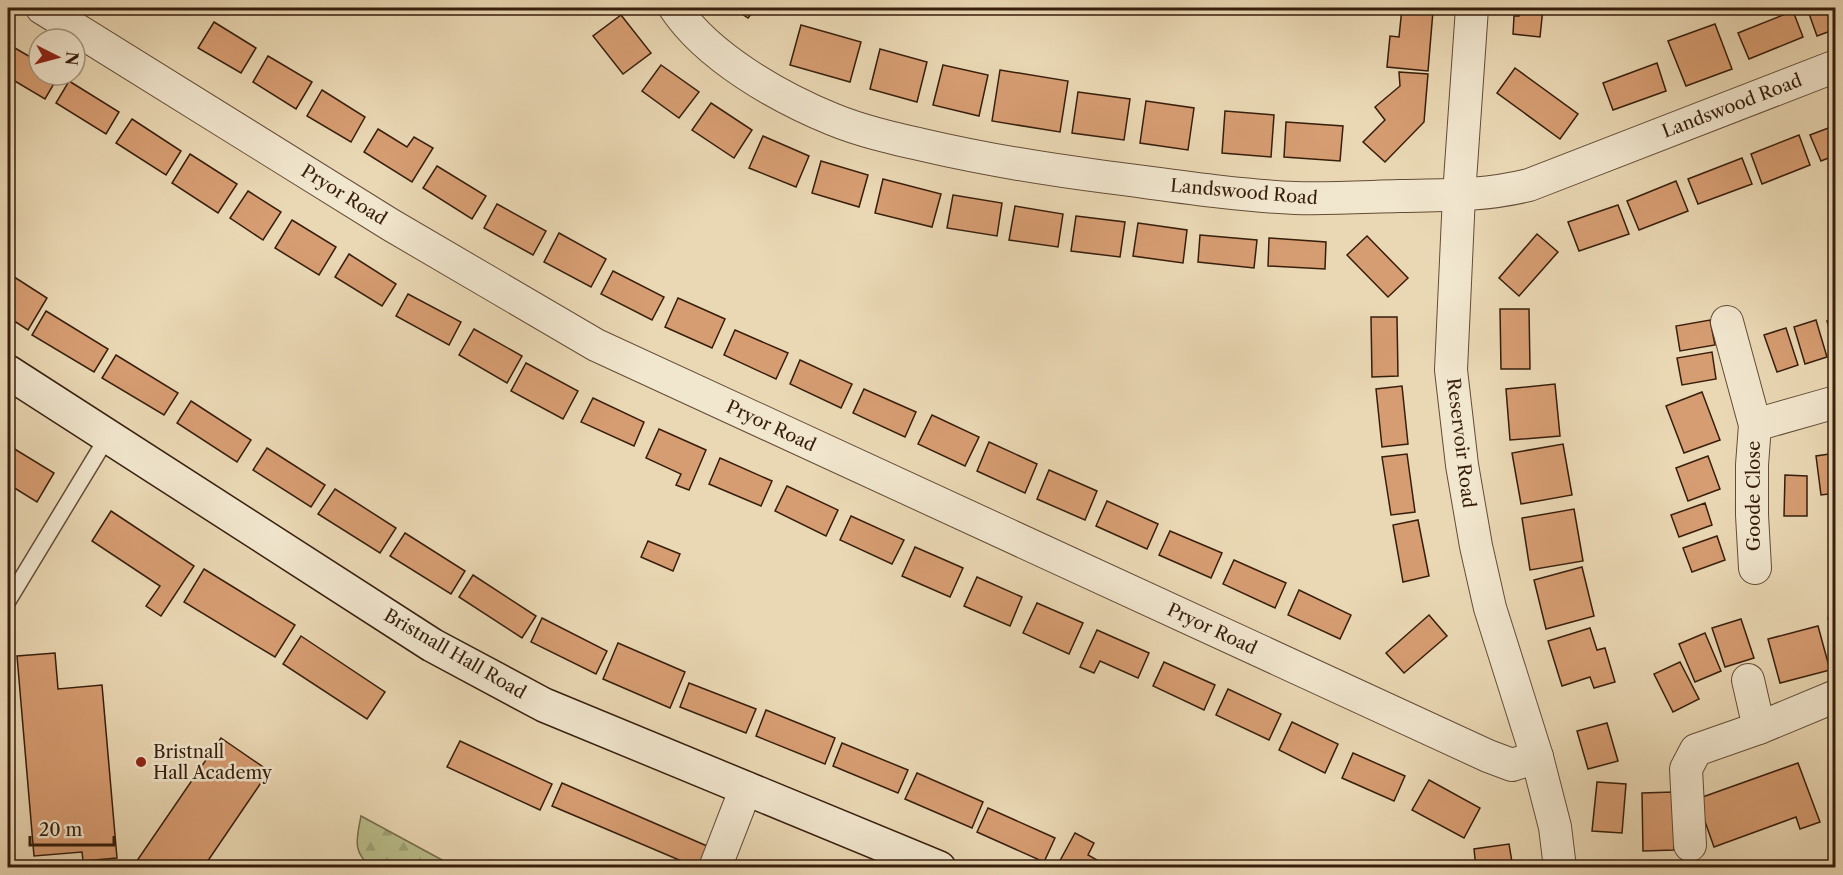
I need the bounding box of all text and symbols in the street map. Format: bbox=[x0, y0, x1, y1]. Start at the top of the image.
north arrow bbox=[27, 27, 87, 87]
text: N bbox=[61, 51, 83, 67]
street label: Landswood Road bbox=[1659, 69, 1805, 143]
street label: Pryor Road bbox=[297, 160, 391, 230]
street label: Landswood Road bbox=[1169, 175, 1319, 209]
street label: Reservoir Road bbox=[1442, 377, 1480, 509]
street label: Pryor Road bbox=[723, 396, 819, 456]
street label: Goode Close bbox=[1743, 441, 1765, 551]
street label: Pryor Road bbox=[1164, 599, 1260, 659]
street label: Bristnall Hall Road bbox=[380, 604, 530, 704]
place label: Bristnall Hall Academy bbox=[153, 741, 273, 784]
marker: Bristnall Hall Academy bbox=[134, 755, 148, 769]
scale bar bbox=[30, 809, 114, 847]
text: 20 m bbox=[39, 819, 83, 841]

